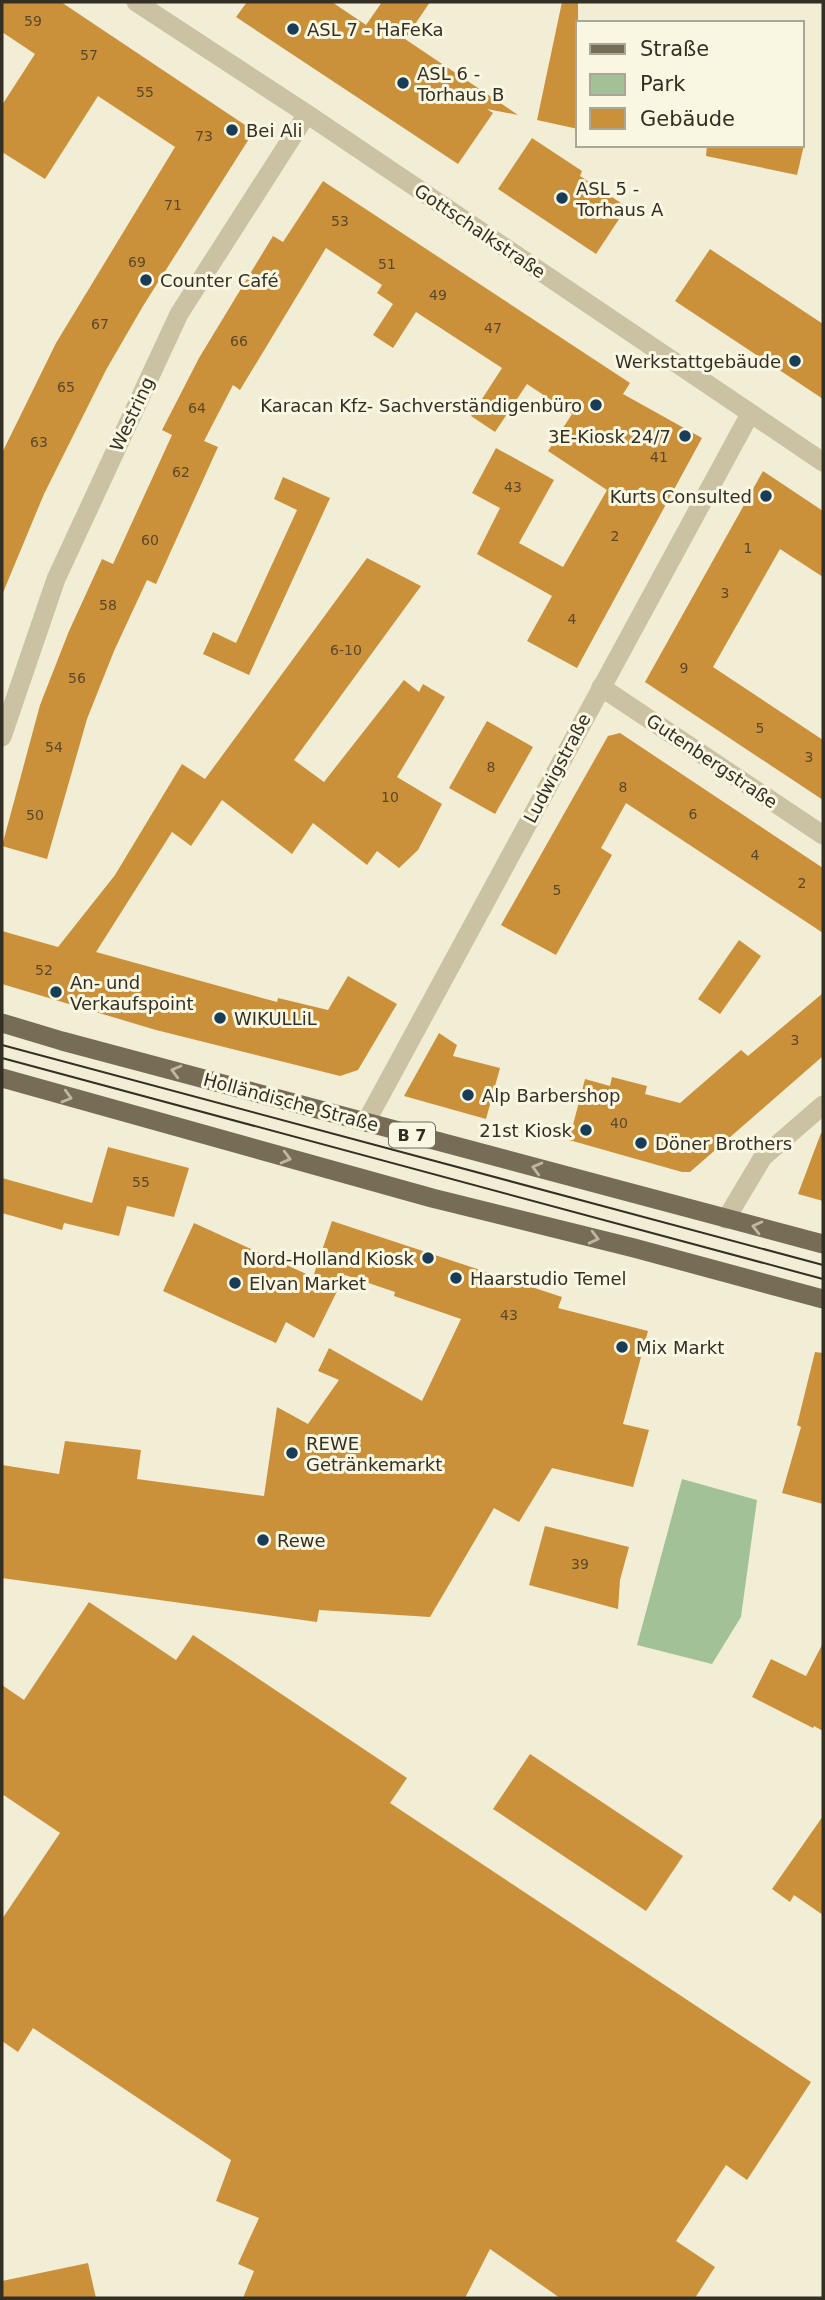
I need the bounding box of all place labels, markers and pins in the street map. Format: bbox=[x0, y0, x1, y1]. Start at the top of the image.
place label: ASL 7 - HaFeKa bbox=[307, 19, 443, 40]
marker: ASL 7 - HaFeKa bbox=[285, 21, 301, 37]
place label: ASL 6 - Torhaus B bbox=[416, 63, 504, 105]
marker: ASL 6 - Torhaus B bbox=[395, 75, 411, 91]
place label: Bei Ali bbox=[246, 120, 302, 141]
marker: Bei Ali bbox=[224, 122, 240, 138]
place label: ASL 5 - Torhaus A bbox=[575, 178, 664, 220]
marker: ASL 5 - Torhaus A bbox=[554, 190, 570, 206]
place label: Counter Café bbox=[160, 270, 279, 291]
marker: Counter Café bbox=[138, 272, 154, 288]
place label: Werkstattgebäude bbox=[615, 351, 781, 372]
marker: Werkstattgebäude bbox=[787, 353, 803, 369]
place label: Karacan Kfz- Sachverständigenbüro bbox=[260, 395, 582, 416]
marker: Karacan Kfz- Sachverständigenbüro bbox=[588, 397, 604, 413]
place label: 3E-Kiosk 24/7 bbox=[548, 426, 671, 447]
marker: 3E-Kiosk 24/7 bbox=[677, 428, 693, 444]
place label: Kurts Consulted bbox=[610, 486, 752, 507]
marker: Kurts Consulted bbox=[758, 488, 774, 504]
place label: An- und Verkaufspoint bbox=[70, 972, 194, 1014]
marker: An- und Verkaufspoint bbox=[48, 984, 64, 1000]
place label: WIKULLiL bbox=[234, 1008, 317, 1029]
marker: WIKULLiL bbox=[212, 1010, 228, 1026]
place label: Alp Barbershop bbox=[482, 1085, 620, 1106]
marker: Alp Barbershop bbox=[460, 1087, 476, 1103]
place label: 21st Kiosk bbox=[479, 1120, 573, 1141]
marker: 21st Kiosk bbox=[578, 1122, 594, 1138]
place label: Döner Brothers bbox=[655, 1133, 792, 1154]
marker: Döner Brothers bbox=[633, 1135, 649, 1151]
place label: Nord-Holland Kiosk bbox=[243, 1248, 415, 1269]
marker: Nord-Holland Kiosk bbox=[420, 1250, 436, 1266]
place label: Haarstudio Temel bbox=[470, 1268, 627, 1289]
marker: Haarstudio Temel bbox=[448, 1270, 464, 1286]
place label: Elvan Market bbox=[249, 1273, 366, 1294]
marker: Elvan Market bbox=[227, 1275, 243, 1291]
place label: Mix Markt bbox=[636, 1337, 724, 1358]
marker: Mix Markt bbox=[614, 1339, 630, 1355]
place label: REWE Getränkemarkt bbox=[306, 1433, 442, 1475]
marker: REWE Getränkemarkt bbox=[284, 1445, 300, 1461]
place label: Rewe bbox=[277, 1530, 326, 1551]
marker: Rewe bbox=[255, 1532, 271, 1548]

